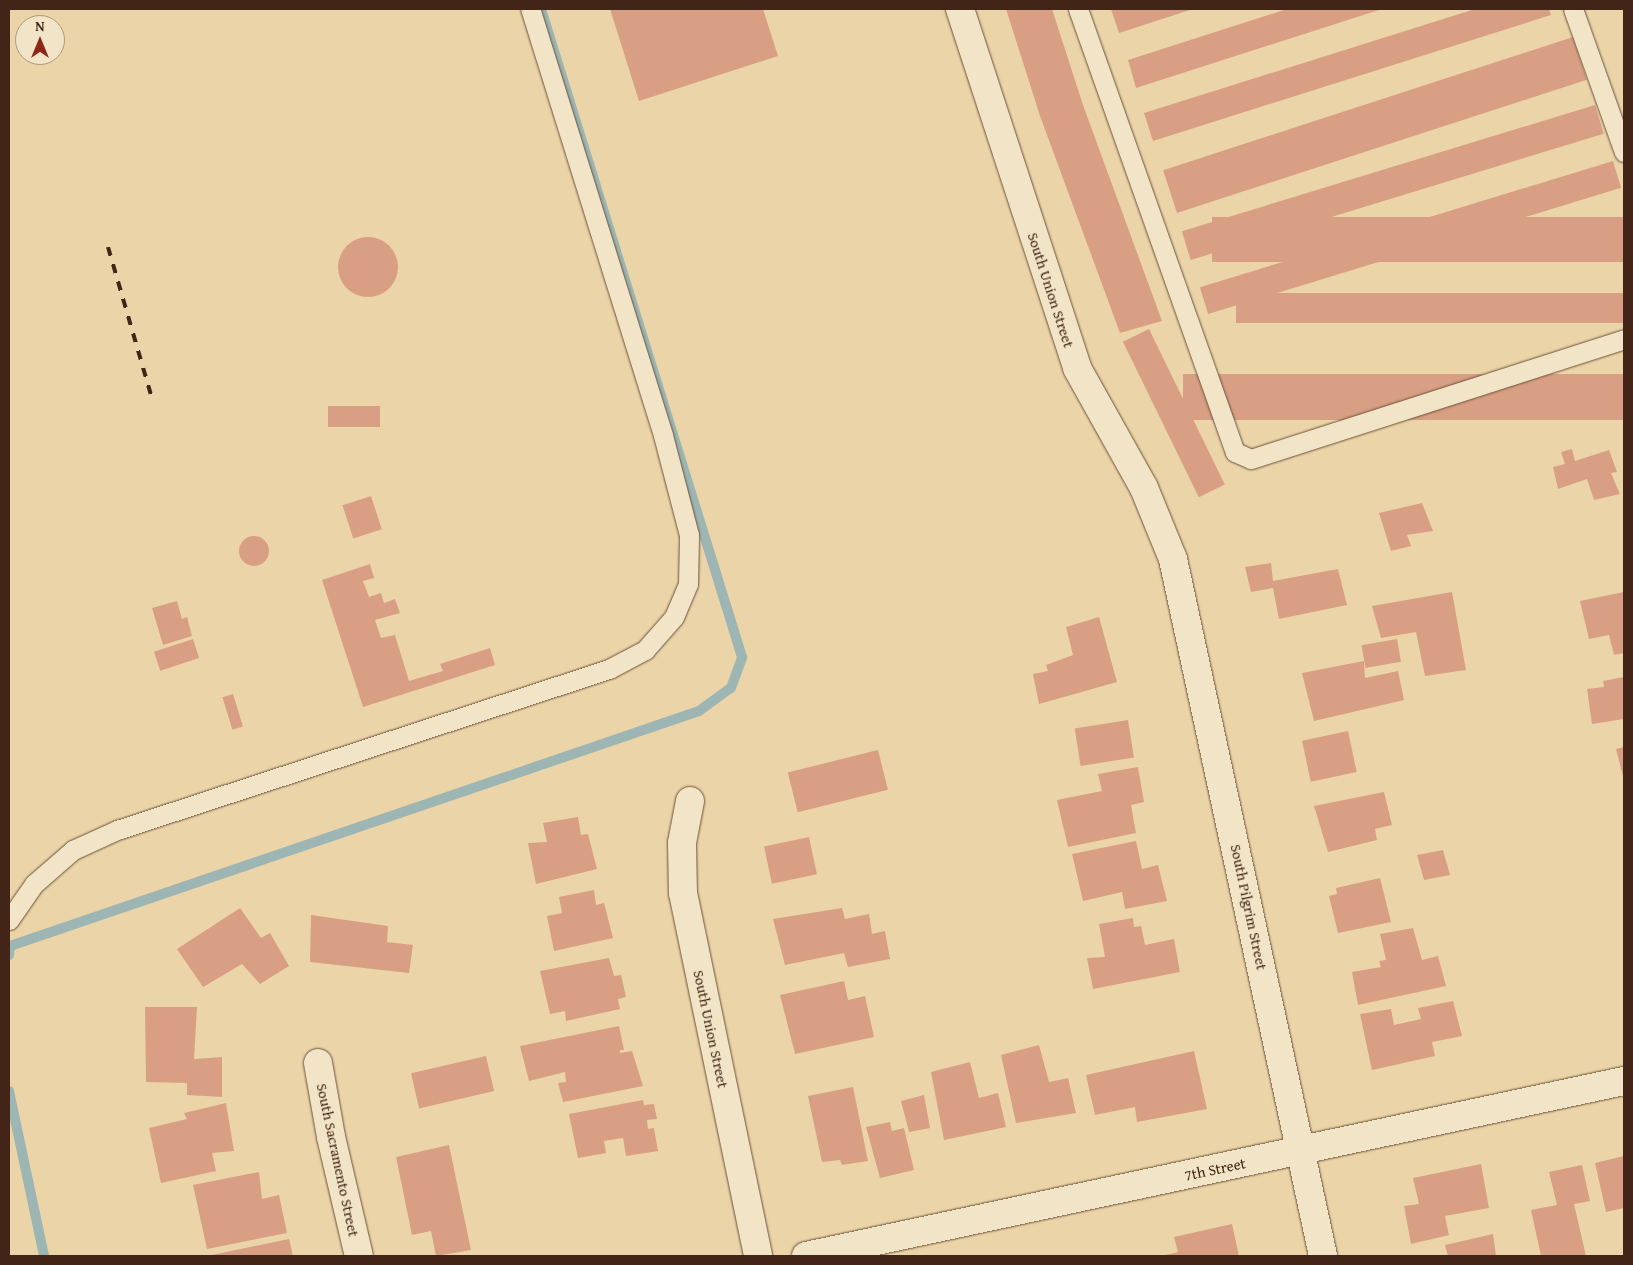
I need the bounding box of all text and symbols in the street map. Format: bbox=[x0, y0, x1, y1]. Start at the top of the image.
north arrow bbox=[15, 15, 65, 65]
text: N bbox=[35, 16, 45, 36]
street label: South Union Street bbox=[1024, 230, 1078, 350]
street label: South Pilgrim Street bbox=[1227, 843, 1271, 971]
street label: South Union Street bbox=[690, 968, 732, 1090]
street label: South Sacramento Street bbox=[313, 1082, 363, 1238]
street label: 7th Street bbox=[1183, 1154, 1247, 1184]

